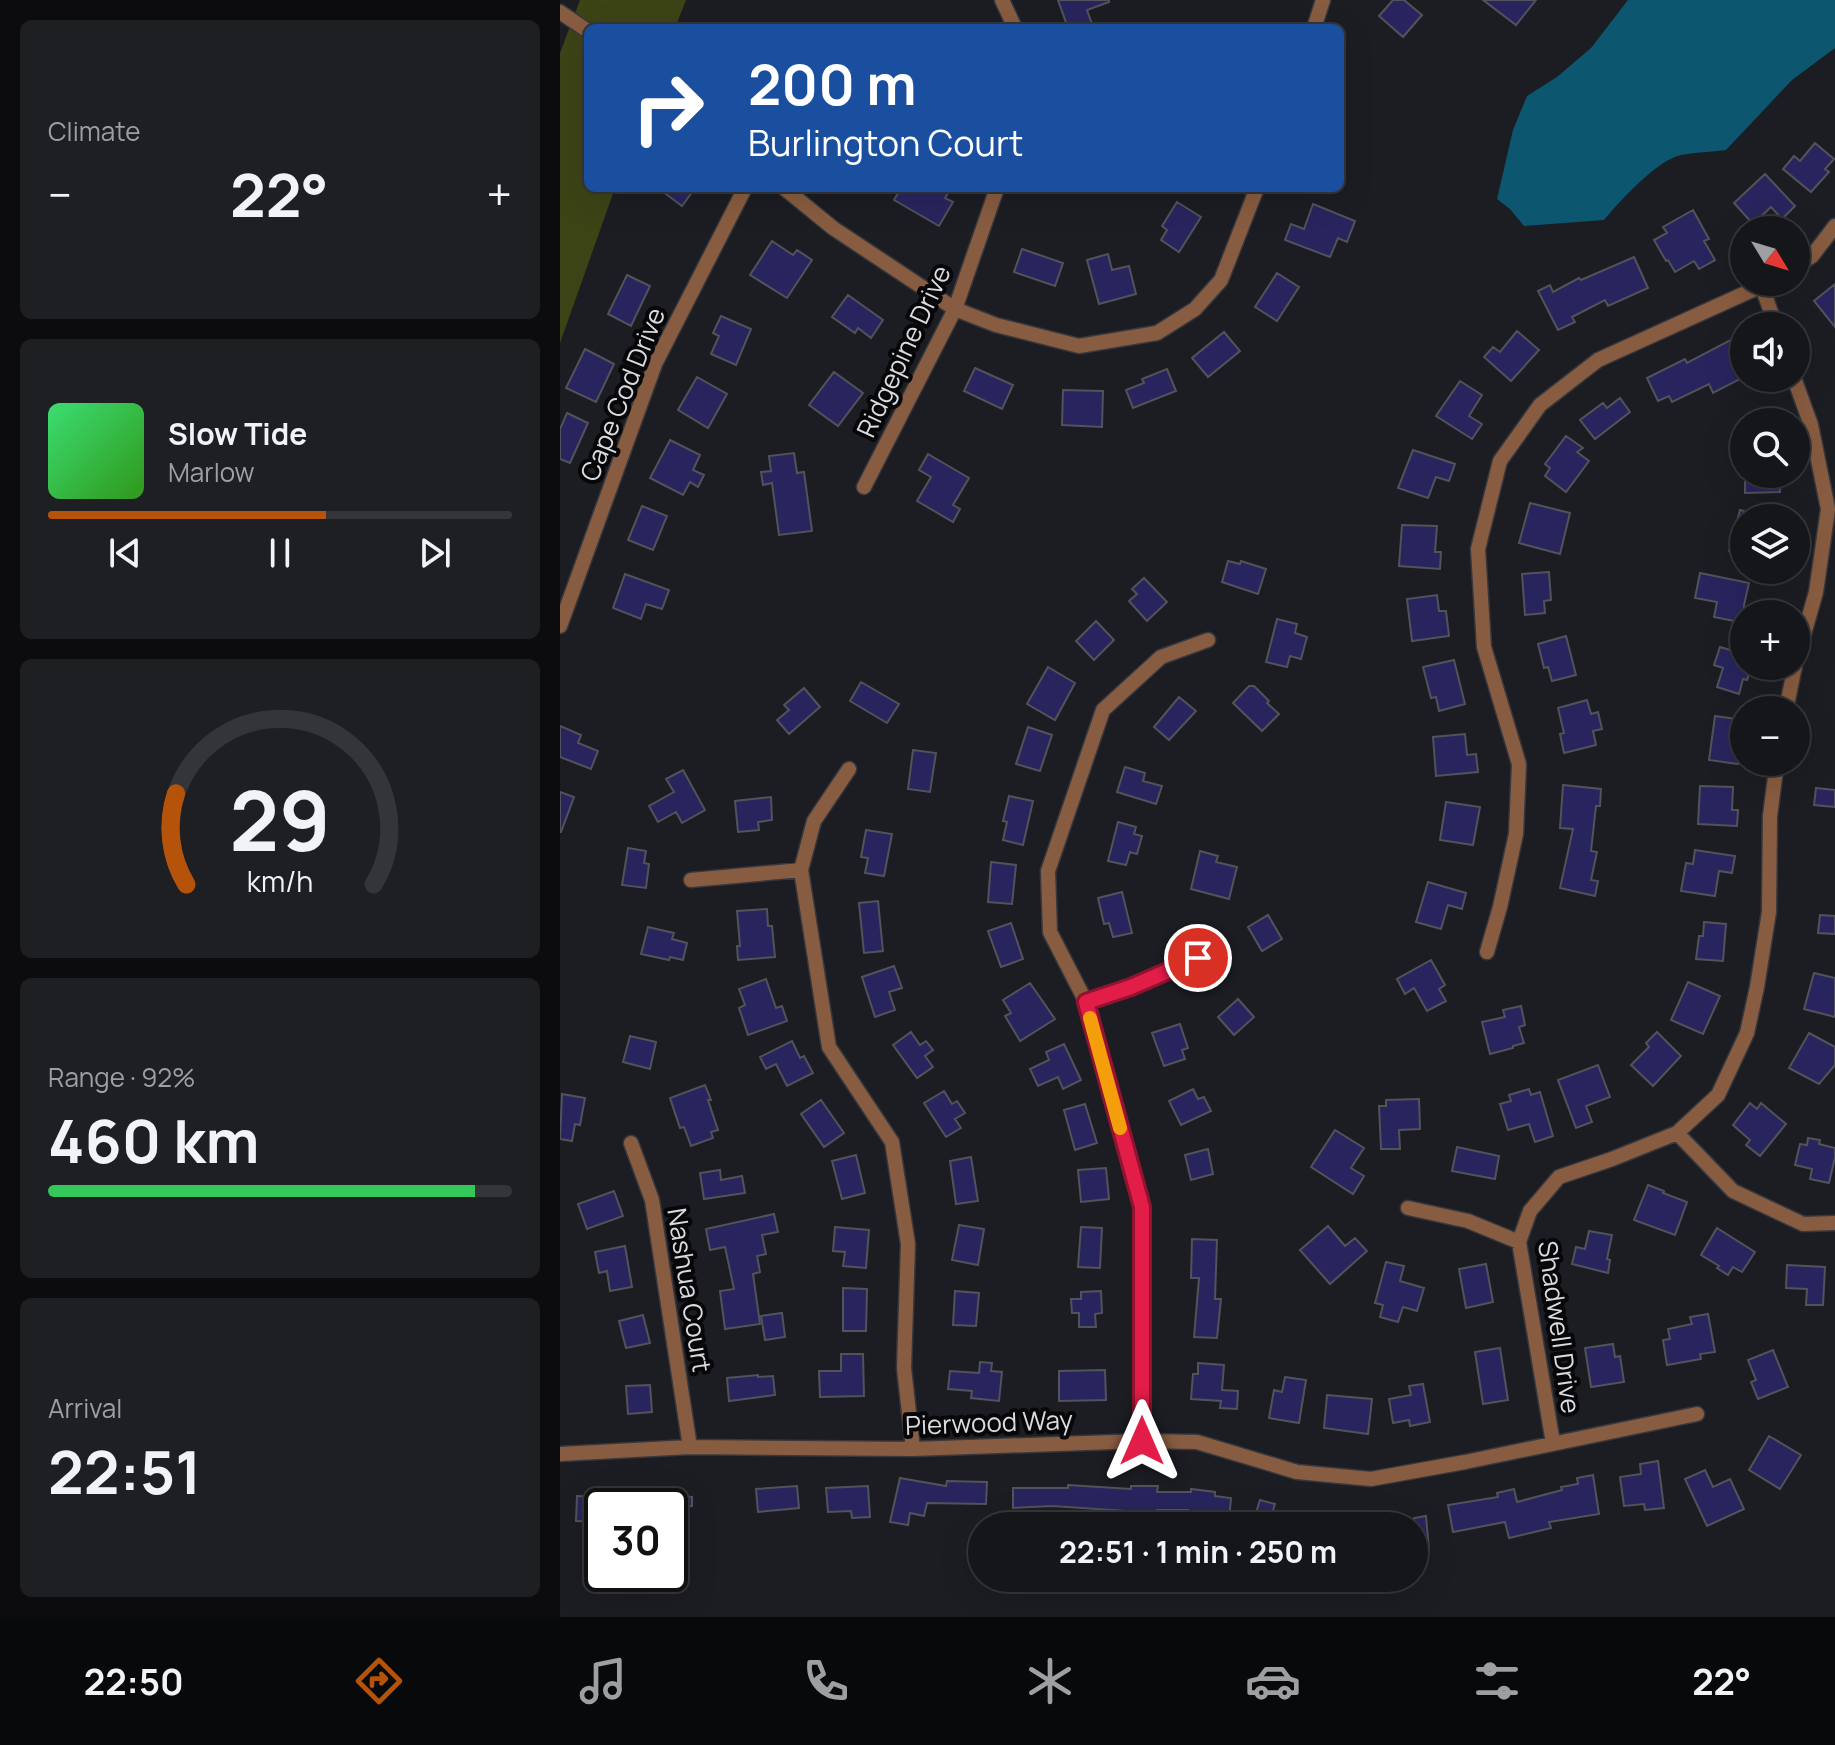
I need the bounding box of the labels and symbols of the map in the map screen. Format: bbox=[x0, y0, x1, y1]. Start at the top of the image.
north arrow bbox=[1730, 216, 1810, 296]
street label: Ridgepine Drive bbox=[847, 259, 959, 443]
street label: Cape Cod Drive bbox=[571, 302, 673, 486]
pin bbox=[1164, 924, 1232, 992]
street label: Nashua Court bbox=[659, 1205, 721, 1375]
street label: Shadwell Drive bbox=[1530, 1238, 1590, 1416]
position arrow bbox=[1100, 1399, 1184, 1483]
street label: Pierwood Way bbox=[905, 1401, 1074, 1443]
speed limit sign: 30 bbox=[584, 1488, 688, 1592]

